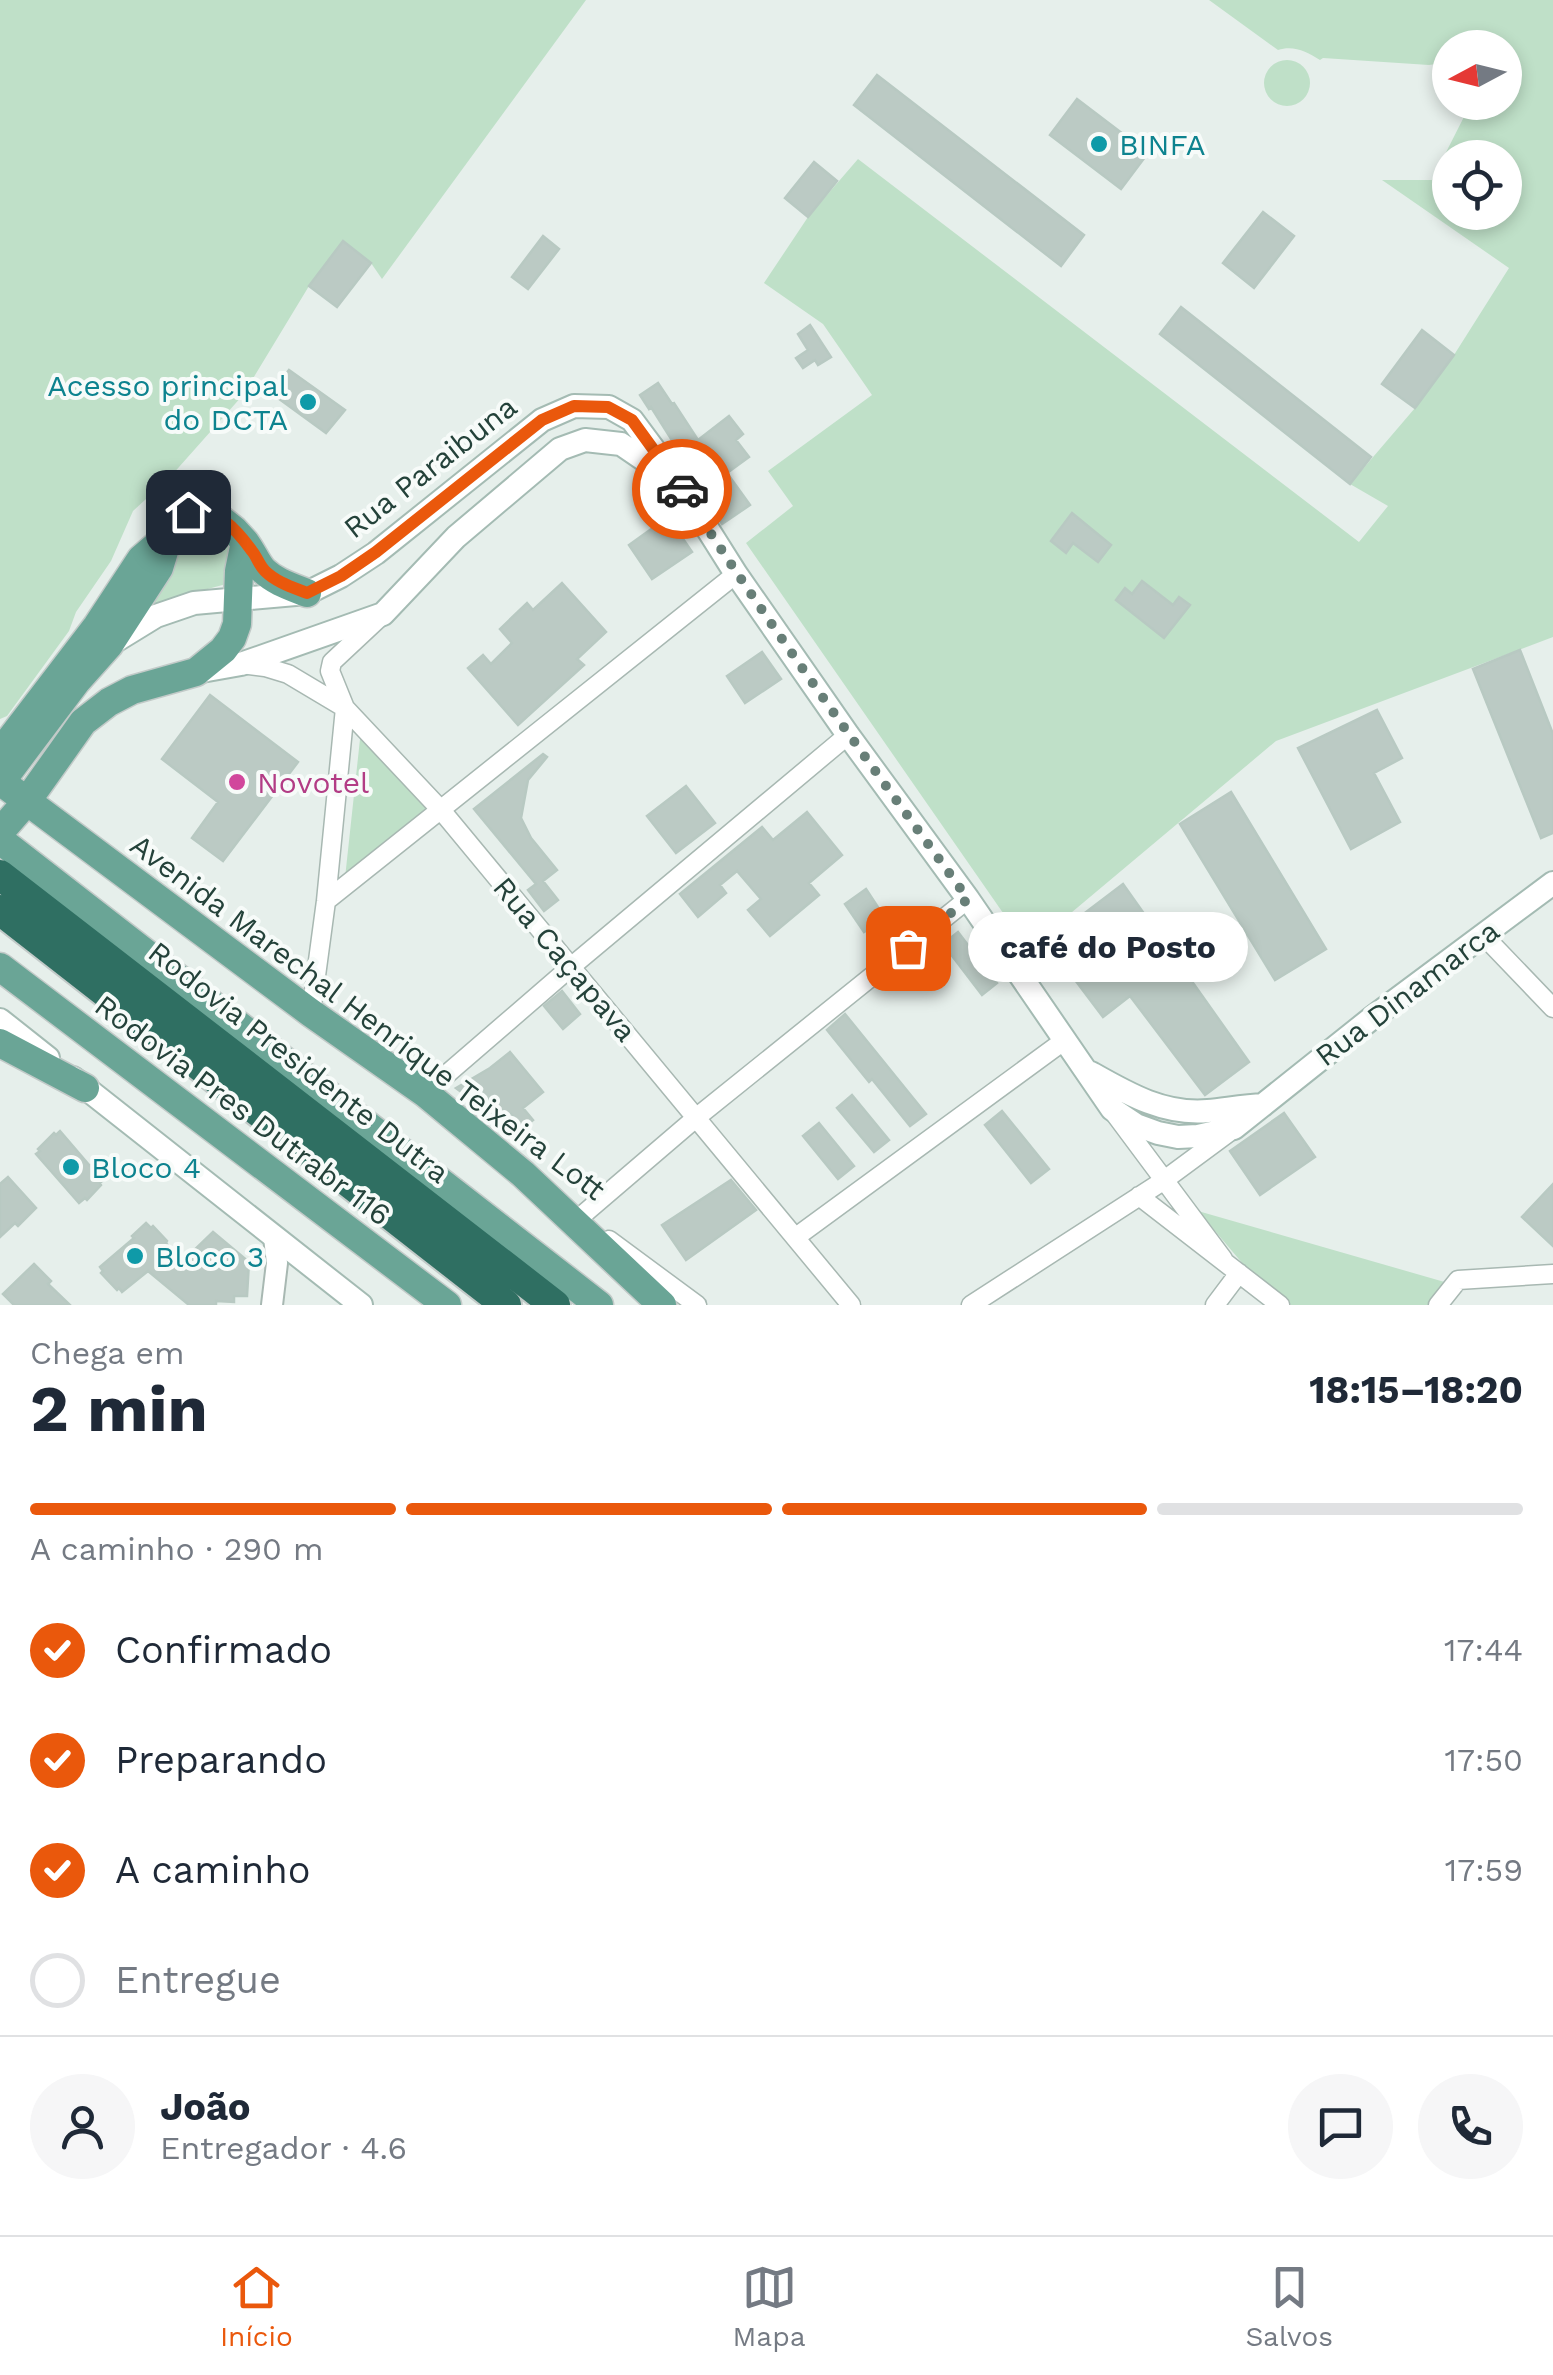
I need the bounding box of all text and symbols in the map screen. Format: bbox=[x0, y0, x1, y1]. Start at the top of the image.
north arrow bbox=[1432, 30, 1522, 120]
map controls bbox=[1432, 30, 1522, 230]
place label: BINFA bbox=[1119, 127, 1206, 162]
marker: BINFA bbox=[1088, 133, 1110, 155]
button: locate bbox=[1432, 140, 1522, 230]
place label: Acesso principal do DCTA bbox=[47, 368, 288, 437]
street label: Rua Paraibuna bbox=[337, 389, 523, 545]
marker: Acesso principal do DCTA bbox=[297, 391, 319, 413]
courier bbox=[632, 439, 732, 539]
icon: car bbox=[655, 462, 710, 517]
pin bbox=[146, 470, 231, 555]
icon: home bbox=[161, 485, 216, 540]
place label: Novotel bbox=[257, 765, 369, 800]
marker: Novotel bbox=[226, 771, 248, 793]
street label: Avenida Marechal Henrique Teixeira Lott bbox=[124, 827, 613, 1207]
street label: Rua Caçapava bbox=[486, 870, 644, 1048]
pin bbox=[866, 906, 951, 991]
callout: café do Posto bbox=[968, 913, 1248, 983]
street label: Rua Dinamarca bbox=[1308, 913, 1506, 1073]
icon: bag bbox=[881, 921, 936, 976]
text: café do Posto bbox=[1000, 928, 1216, 966]
street label: Rodovia Presidente Dutra bbox=[142, 934, 456, 1190]
street label: Rodovia Pres Dutrabr 116 bbox=[88, 987, 398, 1233]
place label: Bloco 4 bbox=[91, 1150, 201, 1185]
marker: Bloco 4 bbox=[60, 1156, 82, 1178]
place label: Bloco 3 bbox=[155, 1239, 264, 1274]
marker: Bloco 3 bbox=[124, 1245, 146, 1267]
text: Chega em bbox=[30, 1334, 185, 1372]
text: 18:15–18:20 bbox=[1309, 1368, 1523, 1412]
text: 2 min bbox=[30, 1371, 208, 1447]
text: A caminho · 290 m bbox=[30, 1530, 323, 1568]
icon: check bbox=[30, 1623, 85, 1678]
text: Confirmado bbox=[115, 1628, 332, 1672]
text: 17:44 bbox=[1444, 1631, 1523, 1669]
icon: check bbox=[30, 1733, 85, 1788]
text: Preparando bbox=[115, 1738, 327, 1782]
text: 17:50 bbox=[1445, 1741, 1523, 1779]
icon: check bbox=[30, 1843, 85, 1898]
text: A caminho bbox=[115, 1848, 310, 1892]
text: 17:59 bbox=[1445, 1851, 1523, 1889]
text: Entregue bbox=[115, 1958, 281, 2002]
button: person bbox=[30, 2074, 135, 2179]
button: chat bbox=[1288, 2074, 1393, 2179]
button: phone bbox=[1418, 2074, 1523, 2179]
text: João bbox=[160, 2085, 251, 2129]
text: Entregador · 4.6 bbox=[160, 2129, 407, 2167]
tab: Início bbox=[220, 2260, 293, 2353]
tab: Mapa bbox=[733, 2260, 806, 2353]
tab: Salvos bbox=[1245, 2260, 1333, 2353]

